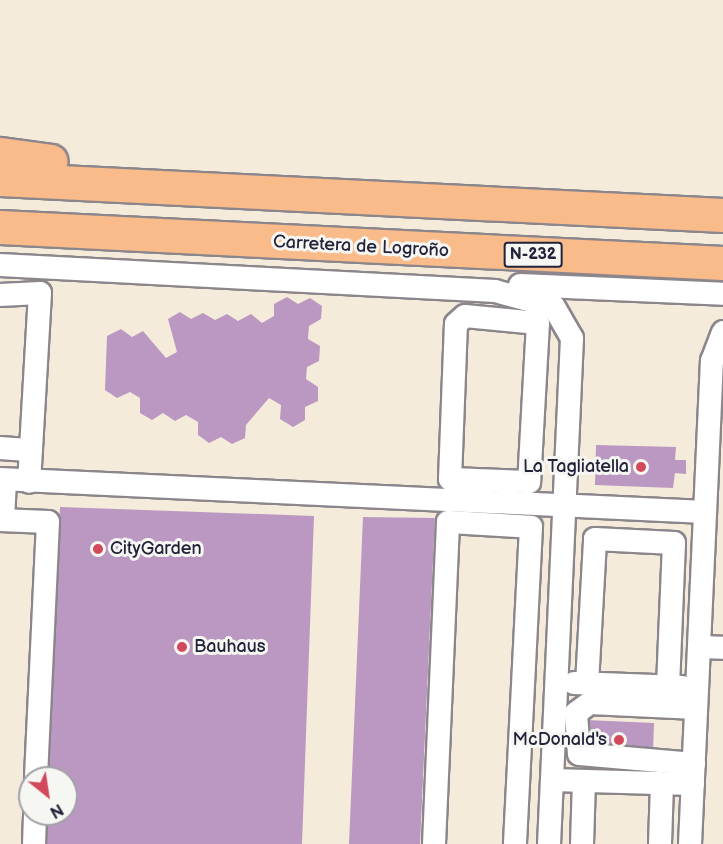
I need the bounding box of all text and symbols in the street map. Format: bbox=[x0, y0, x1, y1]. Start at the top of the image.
street label: Carretera de Logroño bbox=[272, 232, 450, 262]
road number: N-232 bbox=[503, 242, 563, 268]
place label: La Tagliatella bbox=[522, 456, 629, 478]
marker: La Tagliatella bbox=[634, 460, 648, 474]
place label: CityGarden bbox=[110, 538, 202, 560]
marker: CityGarden bbox=[91, 542, 105, 556]
place label: Bauhaus bbox=[194, 636, 266, 658]
marker: Bauhaus bbox=[175, 640, 189, 654]
place label: McDonald's bbox=[513, 729, 607, 751]
marker: McDonald's bbox=[612, 733, 626, 747]
north arrow bbox=[18, 766, 78, 826]
text: N bbox=[46, 799, 66, 822]

